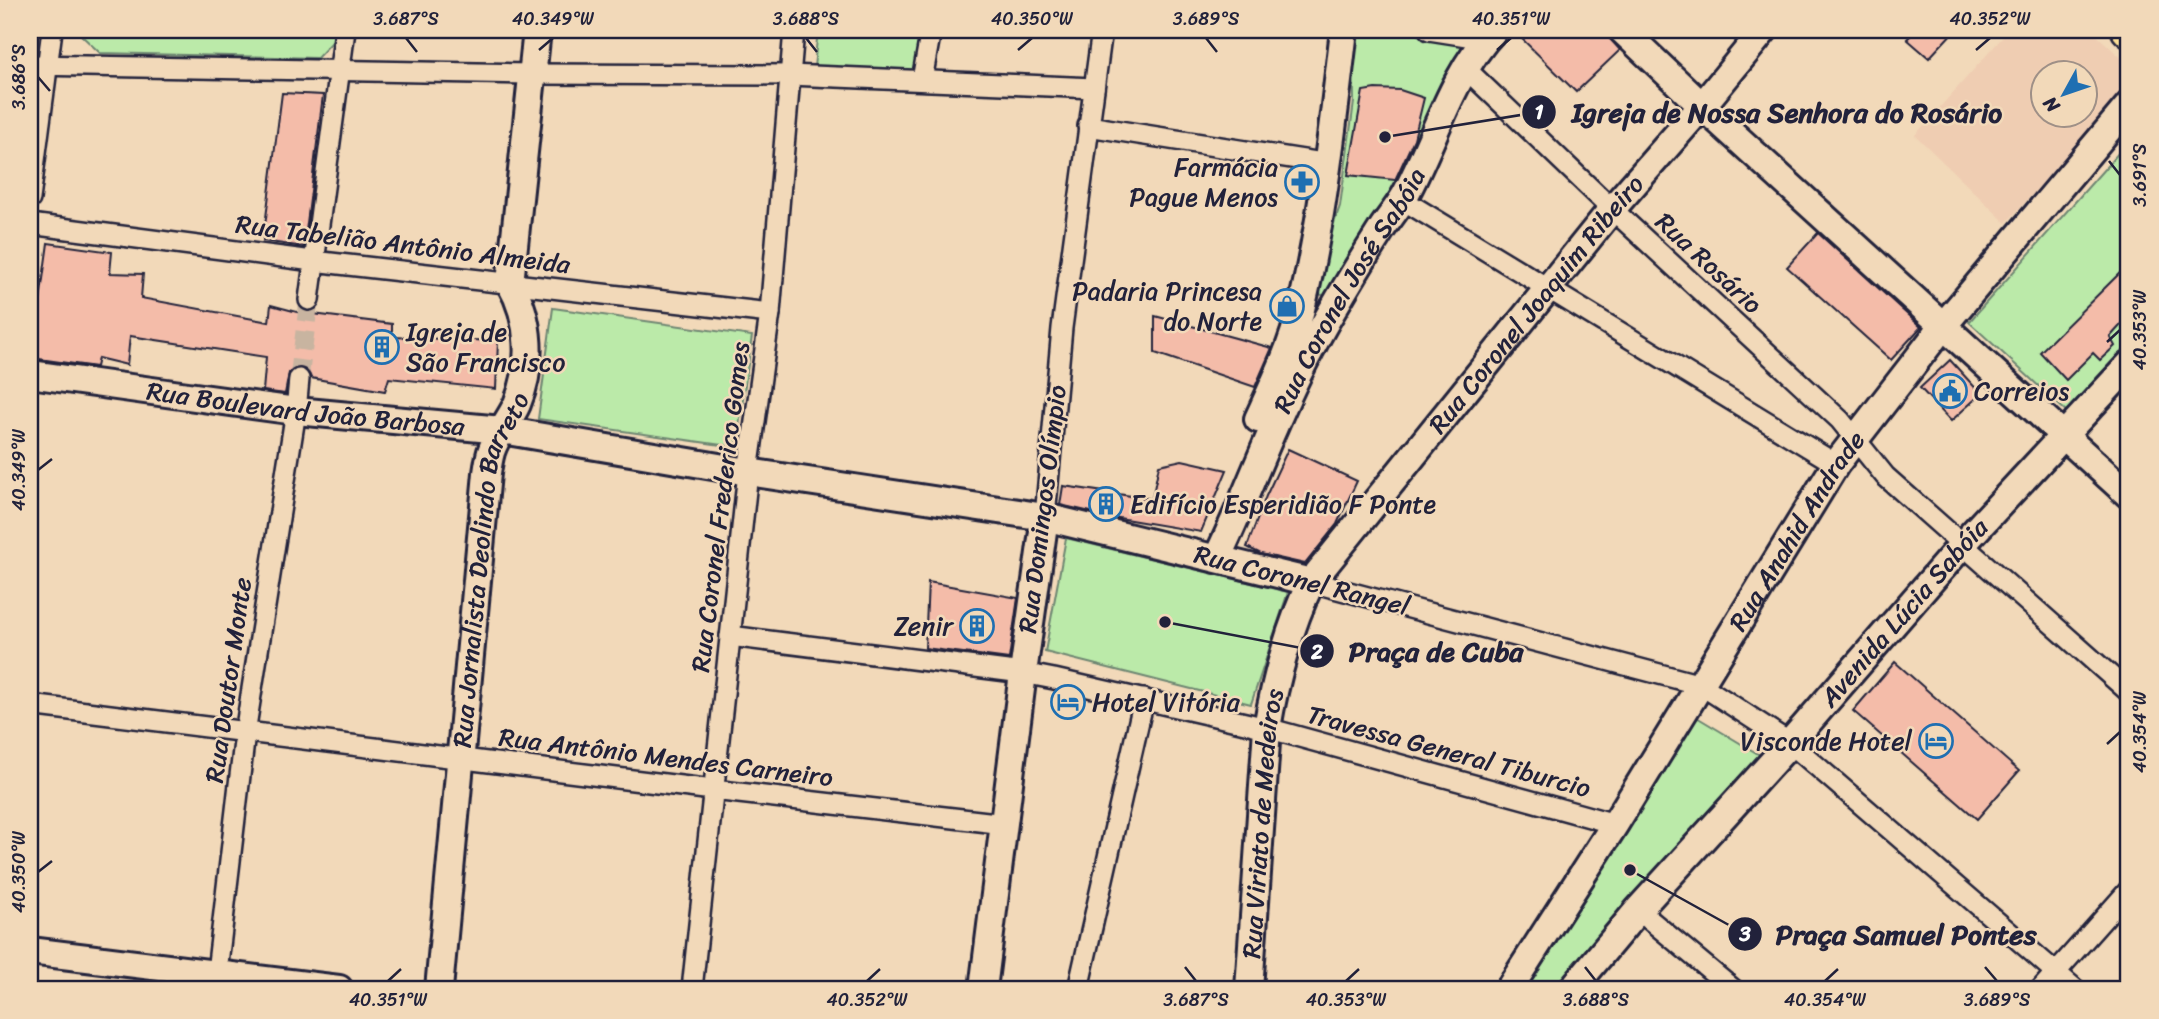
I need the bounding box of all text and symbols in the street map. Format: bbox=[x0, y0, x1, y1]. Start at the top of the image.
text: 3.687°S bbox=[373, 3, 439, 35]
text: 40.349°W bbox=[512, 3, 595, 35]
text: 3.688°S bbox=[773, 3, 839, 35]
text: 40.350°W bbox=[991, 3, 1074, 35]
text: 3.689°S bbox=[1173, 3, 1239, 35]
text: 40.351°W bbox=[1472, 3, 1551, 35]
text: 40.352°W bbox=[1950, 3, 2032, 35]
text: 3.686°S bbox=[3, 44, 35, 110]
north arrow bbox=[2030, 60, 2100, 130]
callout: Igreja de Nossa Senhora do Rosário bbox=[1521, 87, 2018, 136]
text: Igreja de Nossa Senhora do Rosário bbox=[1570, 88, 2002, 137]
text: N bbox=[2034, 88, 2069, 121]
text: 1 bbox=[1534, 93, 1544, 131]
text: 3.691°S bbox=[2124, 143, 2156, 207]
place label: Farmácia Pague Menos bbox=[1129, 144, 1278, 220]
street label: Rua Coronel José Sabóia bbox=[1260, 160, 1439, 421]
pharmacy icon: Farmácia Pague Menos bbox=[1283, 163, 1321, 201]
street label: Rua Coronel Joaquim Ribeiro bbox=[1416, 164, 1656, 444]
street label: Rua Rosário bbox=[1644, 200, 1774, 326]
street label: Rua Tabelião Antônio Almeida bbox=[233, 201, 574, 287]
place label: Padaria Princesa do Norte bbox=[1072, 268, 1262, 344]
shop icon: Padaria Princesa do Norte bbox=[1268, 287, 1306, 325]
text: 40.353°W bbox=[2124, 289, 2156, 370]
place label: Igreja de São Francisco bbox=[405, 309, 566, 385]
building icon: Igreja de São Francisco bbox=[363, 328, 401, 366]
street label: Rua Coronel Frederico Gomes bbox=[677, 339, 763, 675]
street label: Rua Boulevard João Barbosa bbox=[144, 367, 468, 450]
place label: Correios bbox=[1974, 368, 2070, 414]
public building icon: Correios bbox=[1931, 372, 1969, 410]
street label: Rua Domingos Olímpio bbox=[1004, 382, 1080, 636]
street label: Rua Jornalista Deolindo Barreto bbox=[439, 386, 542, 749]
street label: Rua Anahid Andrade bbox=[1716, 420, 1877, 640]
text: 40.349°W bbox=[3, 428, 35, 511]
place label: Edifício Esperidião F Ponte bbox=[1130, 481, 1437, 527]
building icon: Edifício Esperidião F Ponte bbox=[1087, 485, 1125, 523]
street label: Avenida Lúcia Sabóia bbox=[1807, 506, 2001, 719]
street label: Rua Coronel Rangel bbox=[1189, 531, 1415, 629]
street label: Rua Doutor Monte bbox=[191, 574, 265, 786]
place label: Zenir bbox=[894, 603, 954, 649]
building icon: Zenir bbox=[958, 607, 996, 645]
callout: Praça de Cuba bbox=[1299, 627, 1538, 676]
text: Praça de Cuba bbox=[1349, 627, 1524, 676]
text: 2 bbox=[1310, 633, 1323, 671]
place label: Hotel Vitória bbox=[1092, 679, 1241, 725]
hotel icon: Hotel Vitória bbox=[1049, 683, 1087, 721]
street label: Rua Viriato de Medeiros bbox=[1228, 684, 1297, 960]
text: 40.354°W bbox=[2124, 690, 2156, 773]
street label: Travessa General Tiburcio bbox=[1302, 691, 1596, 811]
street label: Rua Antônio Mendes Carneiro bbox=[496, 714, 836, 800]
place label: Visconde Hotel bbox=[1740, 718, 1913, 764]
hotel icon: Visconde Hotel bbox=[1917, 722, 1955, 760]
text: 40.350°W bbox=[3, 830, 35, 913]
callout: Praça Samuel Pontes bbox=[1728, 909, 2050, 958]
text: Praça Samuel Pontes bbox=[1775, 910, 2038, 959]
text: 3 bbox=[1738, 915, 1751, 953]
text: 40.351°W bbox=[349, 984, 428, 1016]
text: 40.352°W bbox=[827, 984, 909, 1016]
text: 3.687°S bbox=[1163, 984, 1229, 1016]
text: 40.353°W bbox=[1306, 984, 1387, 1016]
text: 3.688°S bbox=[1563, 984, 1629, 1016]
text: 40.354°W bbox=[1784, 984, 1867, 1016]
text: 3.689°S bbox=[1964, 984, 2030, 1016]

